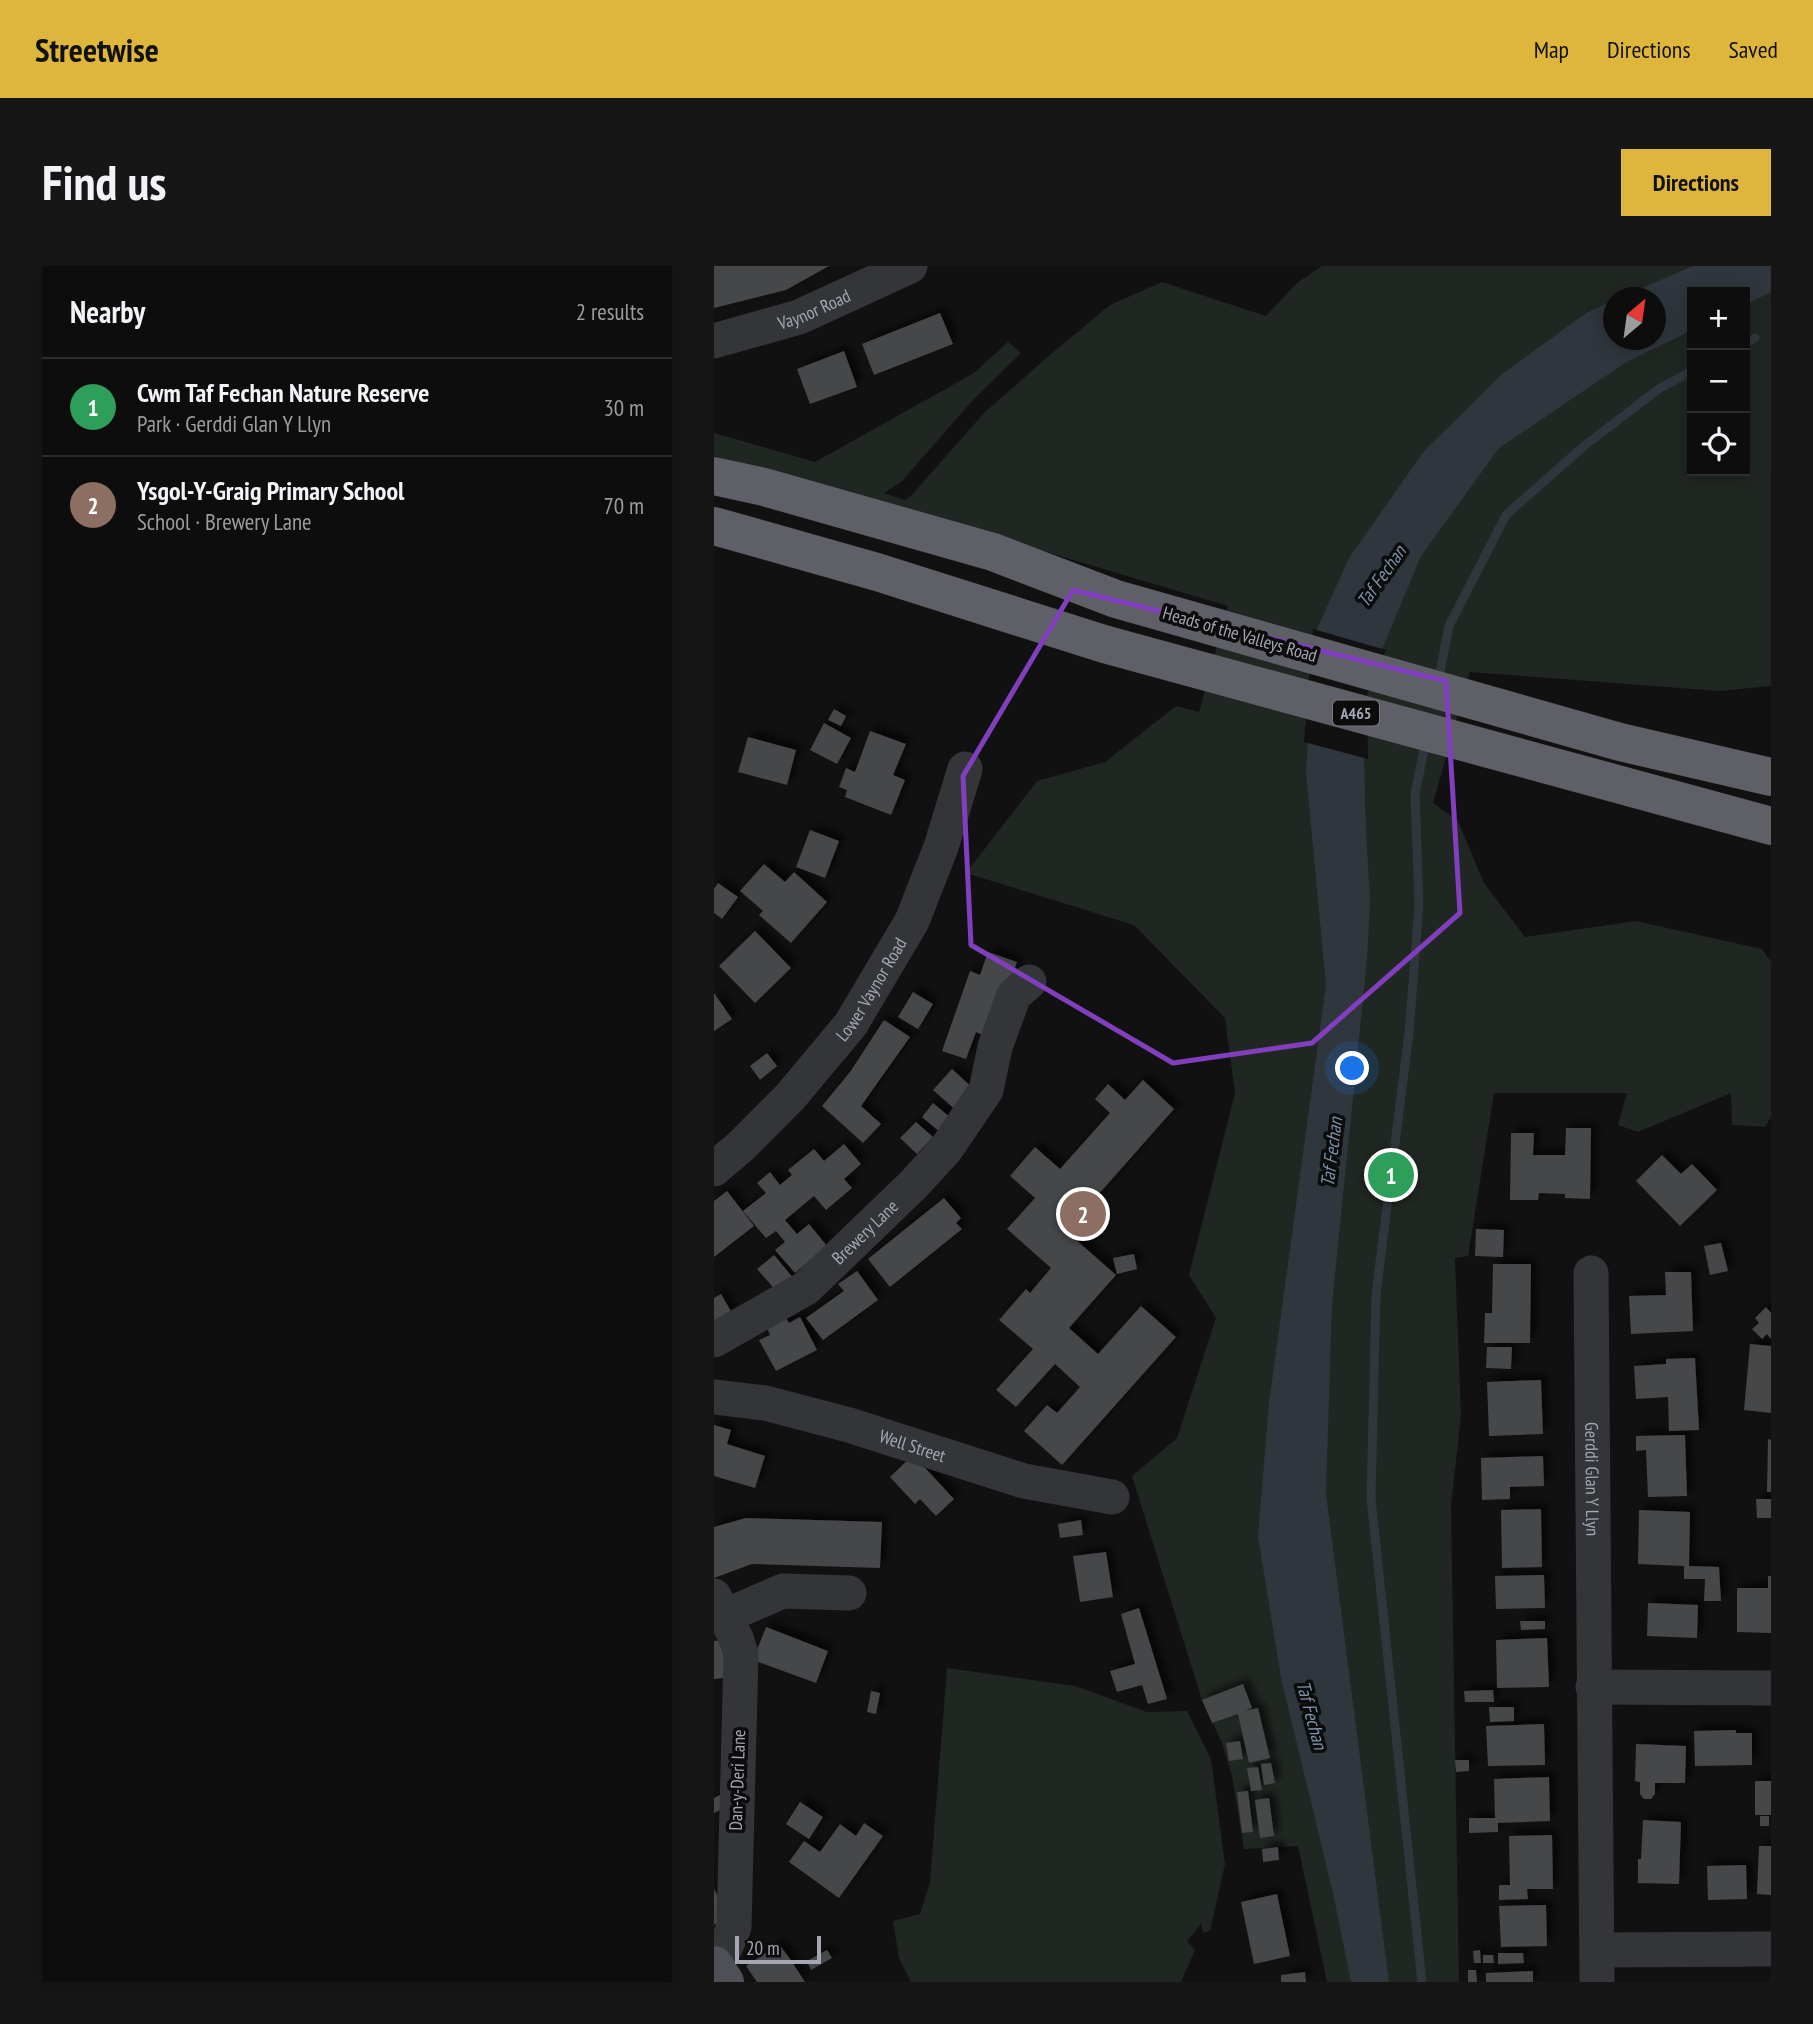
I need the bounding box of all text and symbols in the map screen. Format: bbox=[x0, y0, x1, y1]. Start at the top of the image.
text: Streetwise bbox=[35, 28, 159, 71]
text: Map bbox=[1534, 34, 1569, 65]
text: Directions bbox=[1607, 34, 1691, 65]
text: Saved bbox=[1729, 34, 1778, 65]
button: Directions bbox=[1621, 149, 1771, 216]
text: Find us bbox=[42, 150, 166, 214]
street label: Vaynor Road bbox=[774, 284, 854, 334]
north arrow bbox=[1603, 287, 1666, 350]
map controls bbox=[1687, 287, 1750, 476]
button: + bbox=[1687, 287, 1750, 350]
text: Nearby bbox=[70, 292, 145, 331]
text: 2 results bbox=[576, 297, 644, 326]
button: − bbox=[1687, 350, 1750, 413]
text: Cwm Taf Fechan Nature Reserve bbox=[137, 376, 429, 409]
text: 1 bbox=[88, 393, 99, 422]
text: 30 m bbox=[603, 393, 644, 422]
text: Park · Gerddi Glan Y Llyn bbox=[137, 409, 331, 438]
button: locate bbox=[1687, 413, 1750, 476]
text: Ysgol-Y-Graig Primary School bbox=[137, 474, 404, 507]
text: 2 bbox=[88, 491, 99, 520]
text: 70 m bbox=[603, 491, 644, 520]
text: School · Brewery Lane bbox=[137, 507, 312, 536]
water label: Taf Fechan bbox=[1351, 539, 1412, 612]
street label: Heads of the Valleys Road bbox=[1160, 601, 1320, 667]
road number: A465 bbox=[1333, 700, 1379, 726]
street label: Lower Vaynor Road bbox=[830, 933, 911, 1046]
your location bbox=[1335, 1051, 1369, 1085]
water label: Taf Fechan bbox=[1315, 1114, 1347, 1188]
pin: 1 bbox=[1368, 1149, 1414, 1201]
pin: 2 bbox=[1060, 1188, 1106, 1240]
street label: Brewery Lane bbox=[827, 1194, 903, 1269]
street label: Gerddi Glan Y Llyn bbox=[1581, 1422, 1605, 1536]
street label: Well Street bbox=[877, 1424, 949, 1467]
water label: Taf Fechan bbox=[1291, 1678, 1333, 1754]
street label: Dan-y-Deri Lane bbox=[724, 1729, 750, 1831]
scale bar bbox=[735, 1933, 821, 1965]
text: 20 m bbox=[746, 1936, 780, 1960]

